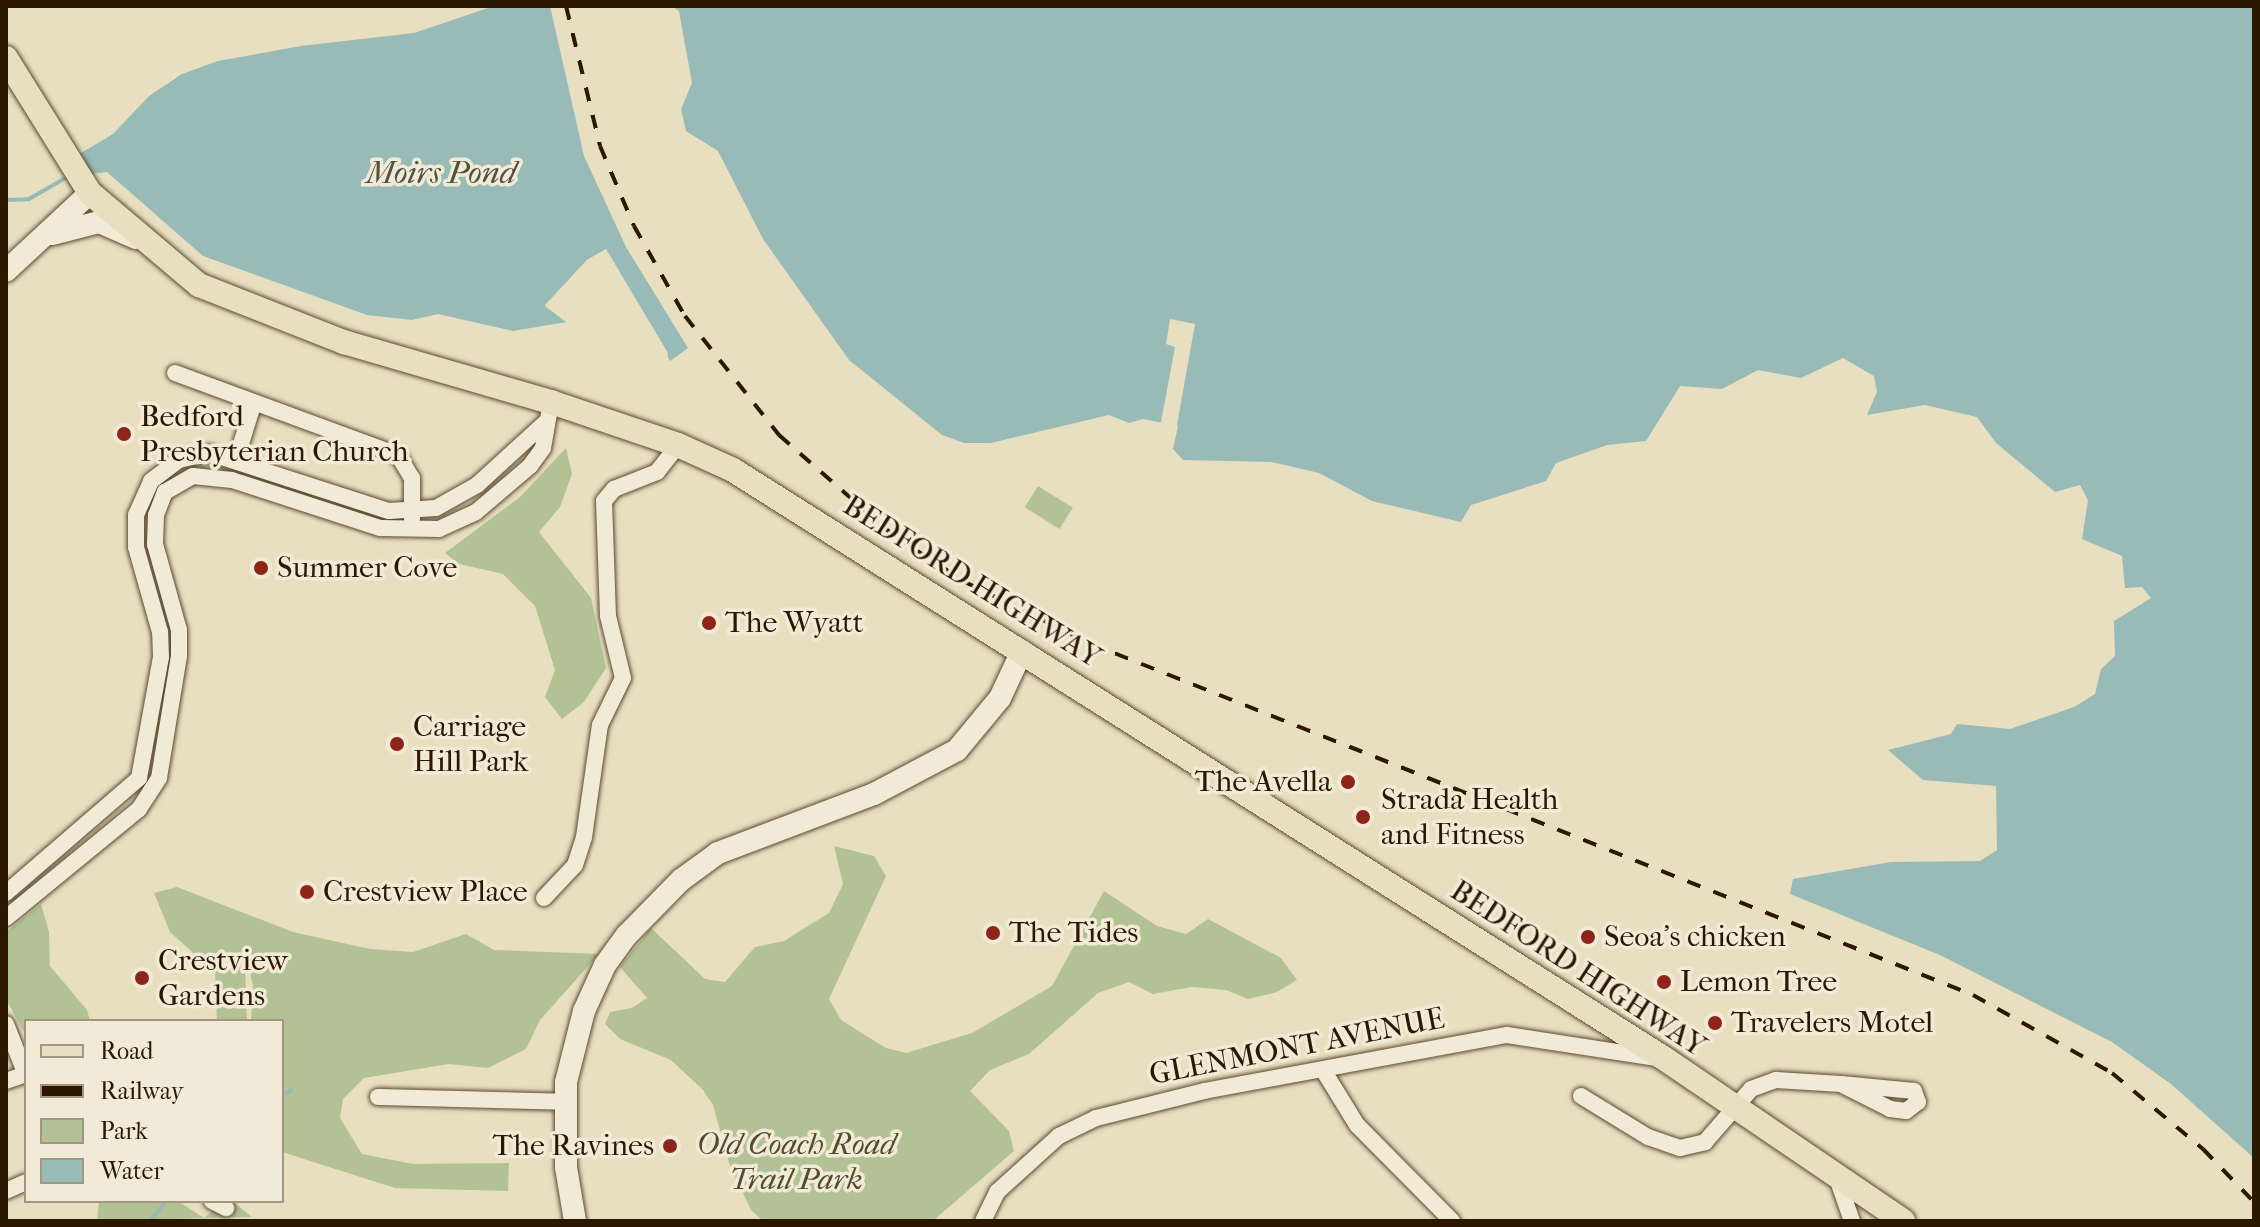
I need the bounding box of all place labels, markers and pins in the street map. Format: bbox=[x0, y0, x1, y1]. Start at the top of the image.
place label: Bedford Presbyterian Church bbox=[140, 399, 409, 470]
marker: Bedford Presbyterian Church bbox=[115, 425, 133, 443]
place label: Summer Cove bbox=[277, 550, 457, 586]
marker: Summer Cove bbox=[252, 559, 270, 577]
place label: The Wyatt bbox=[725, 605, 863, 641]
marker: The Wyatt bbox=[700, 614, 718, 632]
place label: Carriage Hill Park bbox=[413, 709, 528, 780]
marker: Carriage Hill Park bbox=[388, 735, 406, 753]
place label: The Avella bbox=[1195, 764, 1332, 800]
marker: The Avella bbox=[1339, 773, 1357, 791]
place label: Strada Health and Fitness bbox=[1381, 782, 1558, 852]
marker: Strada Health and Fitness bbox=[1352, 806, 1374, 828]
place label: Crestview Place bbox=[323, 874, 528, 910]
marker: Crestview Place bbox=[298, 883, 316, 901]
place label: The Tides bbox=[1009, 915, 1138, 951]
place label: Seoa’s chicken bbox=[1604, 919, 1786, 955]
marker: The Tides bbox=[984, 924, 1002, 942]
marker: Seoa’s chicken bbox=[1579, 928, 1597, 946]
place label: Crestview Gardens bbox=[158, 943, 288, 1014]
place label: Lemon Tree bbox=[1680, 964, 1837, 1000]
marker: Crestview Gardens bbox=[133, 969, 151, 987]
marker: Lemon Tree bbox=[1655, 973, 1673, 991]
place label: Travelers Motel bbox=[1731, 1005, 1933, 1041]
marker: Travelers Motel bbox=[1706, 1014, 1724, 1032]
place label: The Ravines bbox=[493, 1128, 654, 1164]
marker: The Ravines bbox=[661, 1137, 679, 1155]

